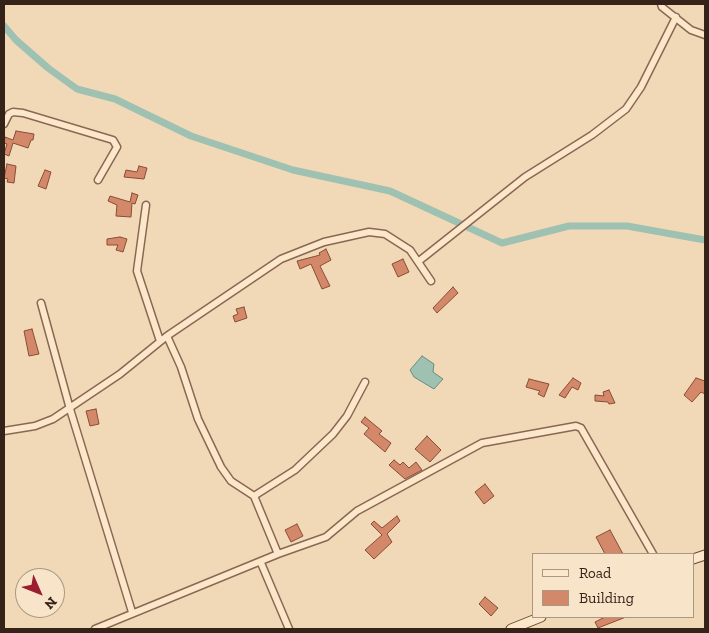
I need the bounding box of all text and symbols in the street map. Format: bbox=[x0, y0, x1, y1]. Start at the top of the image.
legend bbox=[532, 553, 694, 618]
text: Road bbox=[579, 564, 611, 582]
north arrow bbox=[15, 568, 65, 618]
text: Building bbox=[579, 589, 634, 607]
text: N bbox=[41, 593, 60, 613]

